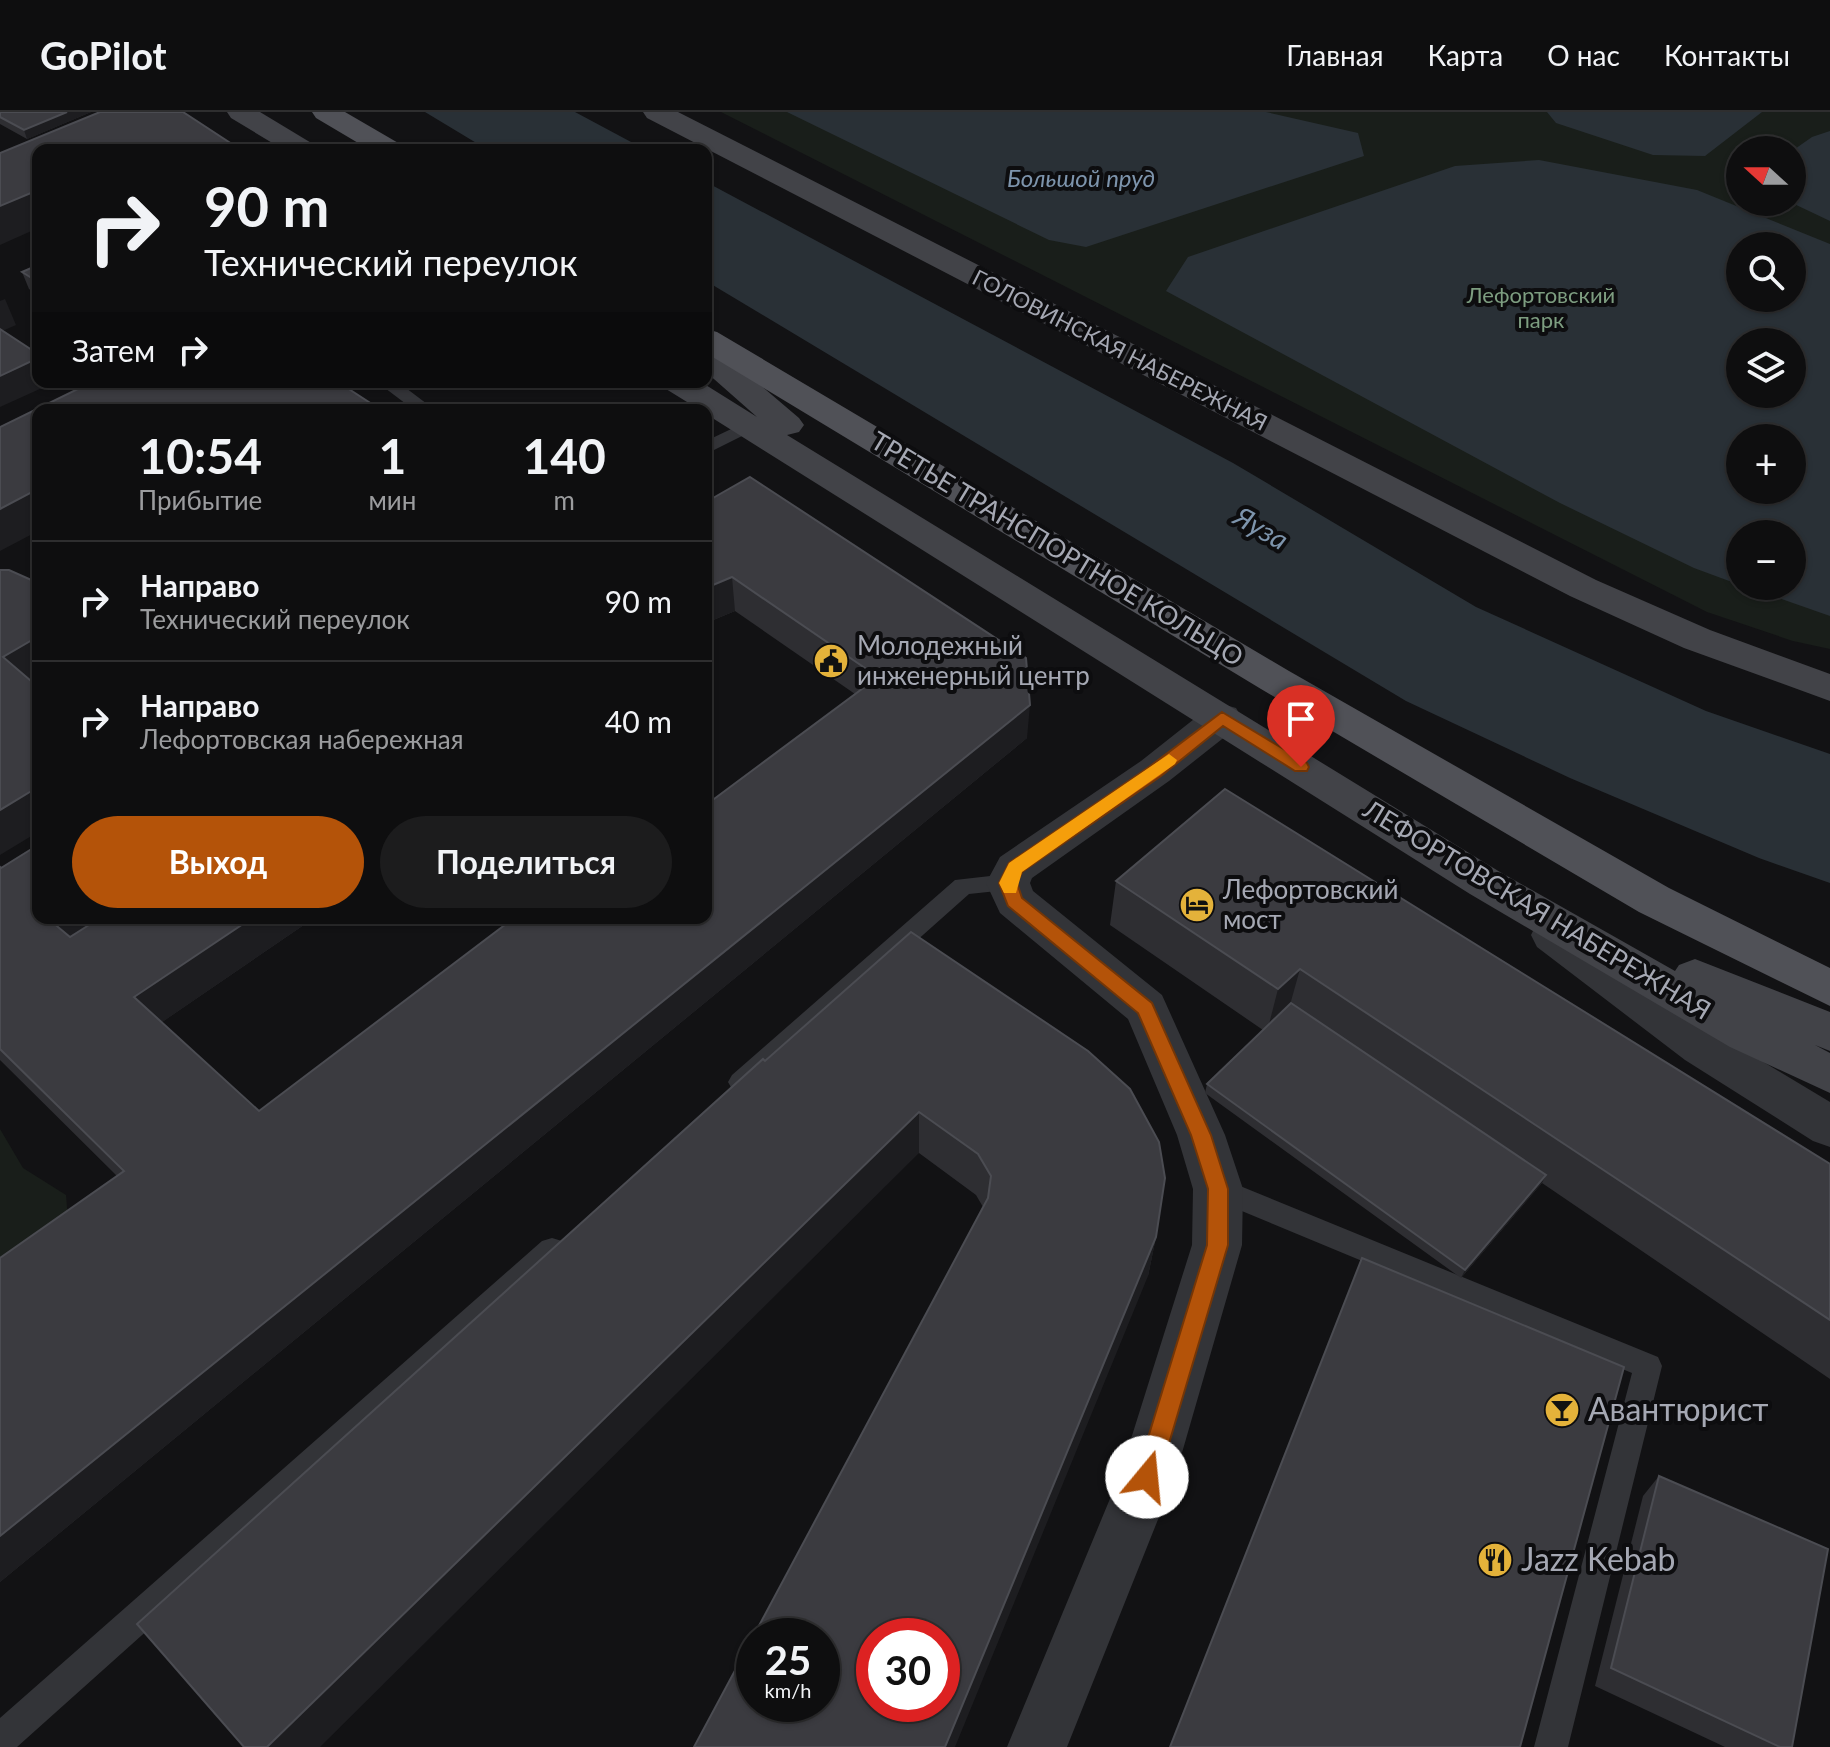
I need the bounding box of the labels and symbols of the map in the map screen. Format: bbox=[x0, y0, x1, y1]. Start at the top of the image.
north arrow bbox=[1726, 136, 1806, 216]
water label: Большой пруд bbox=[1007, 163, 1155, 192]
street label: ГОЛОВИНСКАЯ НАБЕРЕЖНАЯ bbox=[968, 263, 1272, 436]
park label: Лефортовский парк bbox=[1466, 281, 1615, 333]
street label: ТРЕТЬЕ ТРАНСПОРТНОЕ КОЛЬЦО bbox=[866, 424, 1249, 672]
water label: Яуза bbox=[1227, 497, 1295, 556]
place label: Молодежный инженерный центр bbox=[857, 629, 1090, 691]
public building icon: Молодежный инженерный центр bbox=[812, 642, 850, 680]
pin bbox=[1267, 685, 1335, 767]
street label: ЛЕФОРТОВСКАЯ НАБЕРЕЖНАЯ bbox=[1357, 792, 1717, 1026]
place label: Лефортовский мост bbox=[1222, 873, 1399, 935]
hotel icon: Лефортовский мост bbox=[1178, 886, 1216, 924]
place label: Авантюрист bbox=[1588, 1389, 1768, 1428]
bar icon: Авантюрист bbox=[1543, 1391, 1581, 1429]
position arrow bbox=[1105, 1435, 1189, 1519]
place label: Jazz Kebab bbox=[1521, 1539, 1676, 1578]
restaurant icon: Jazz Kebab bbox=[1476, 1541, 1514, 1579]
speed limit sign: 30 bbox=[856, 1618, 960, 1722]

